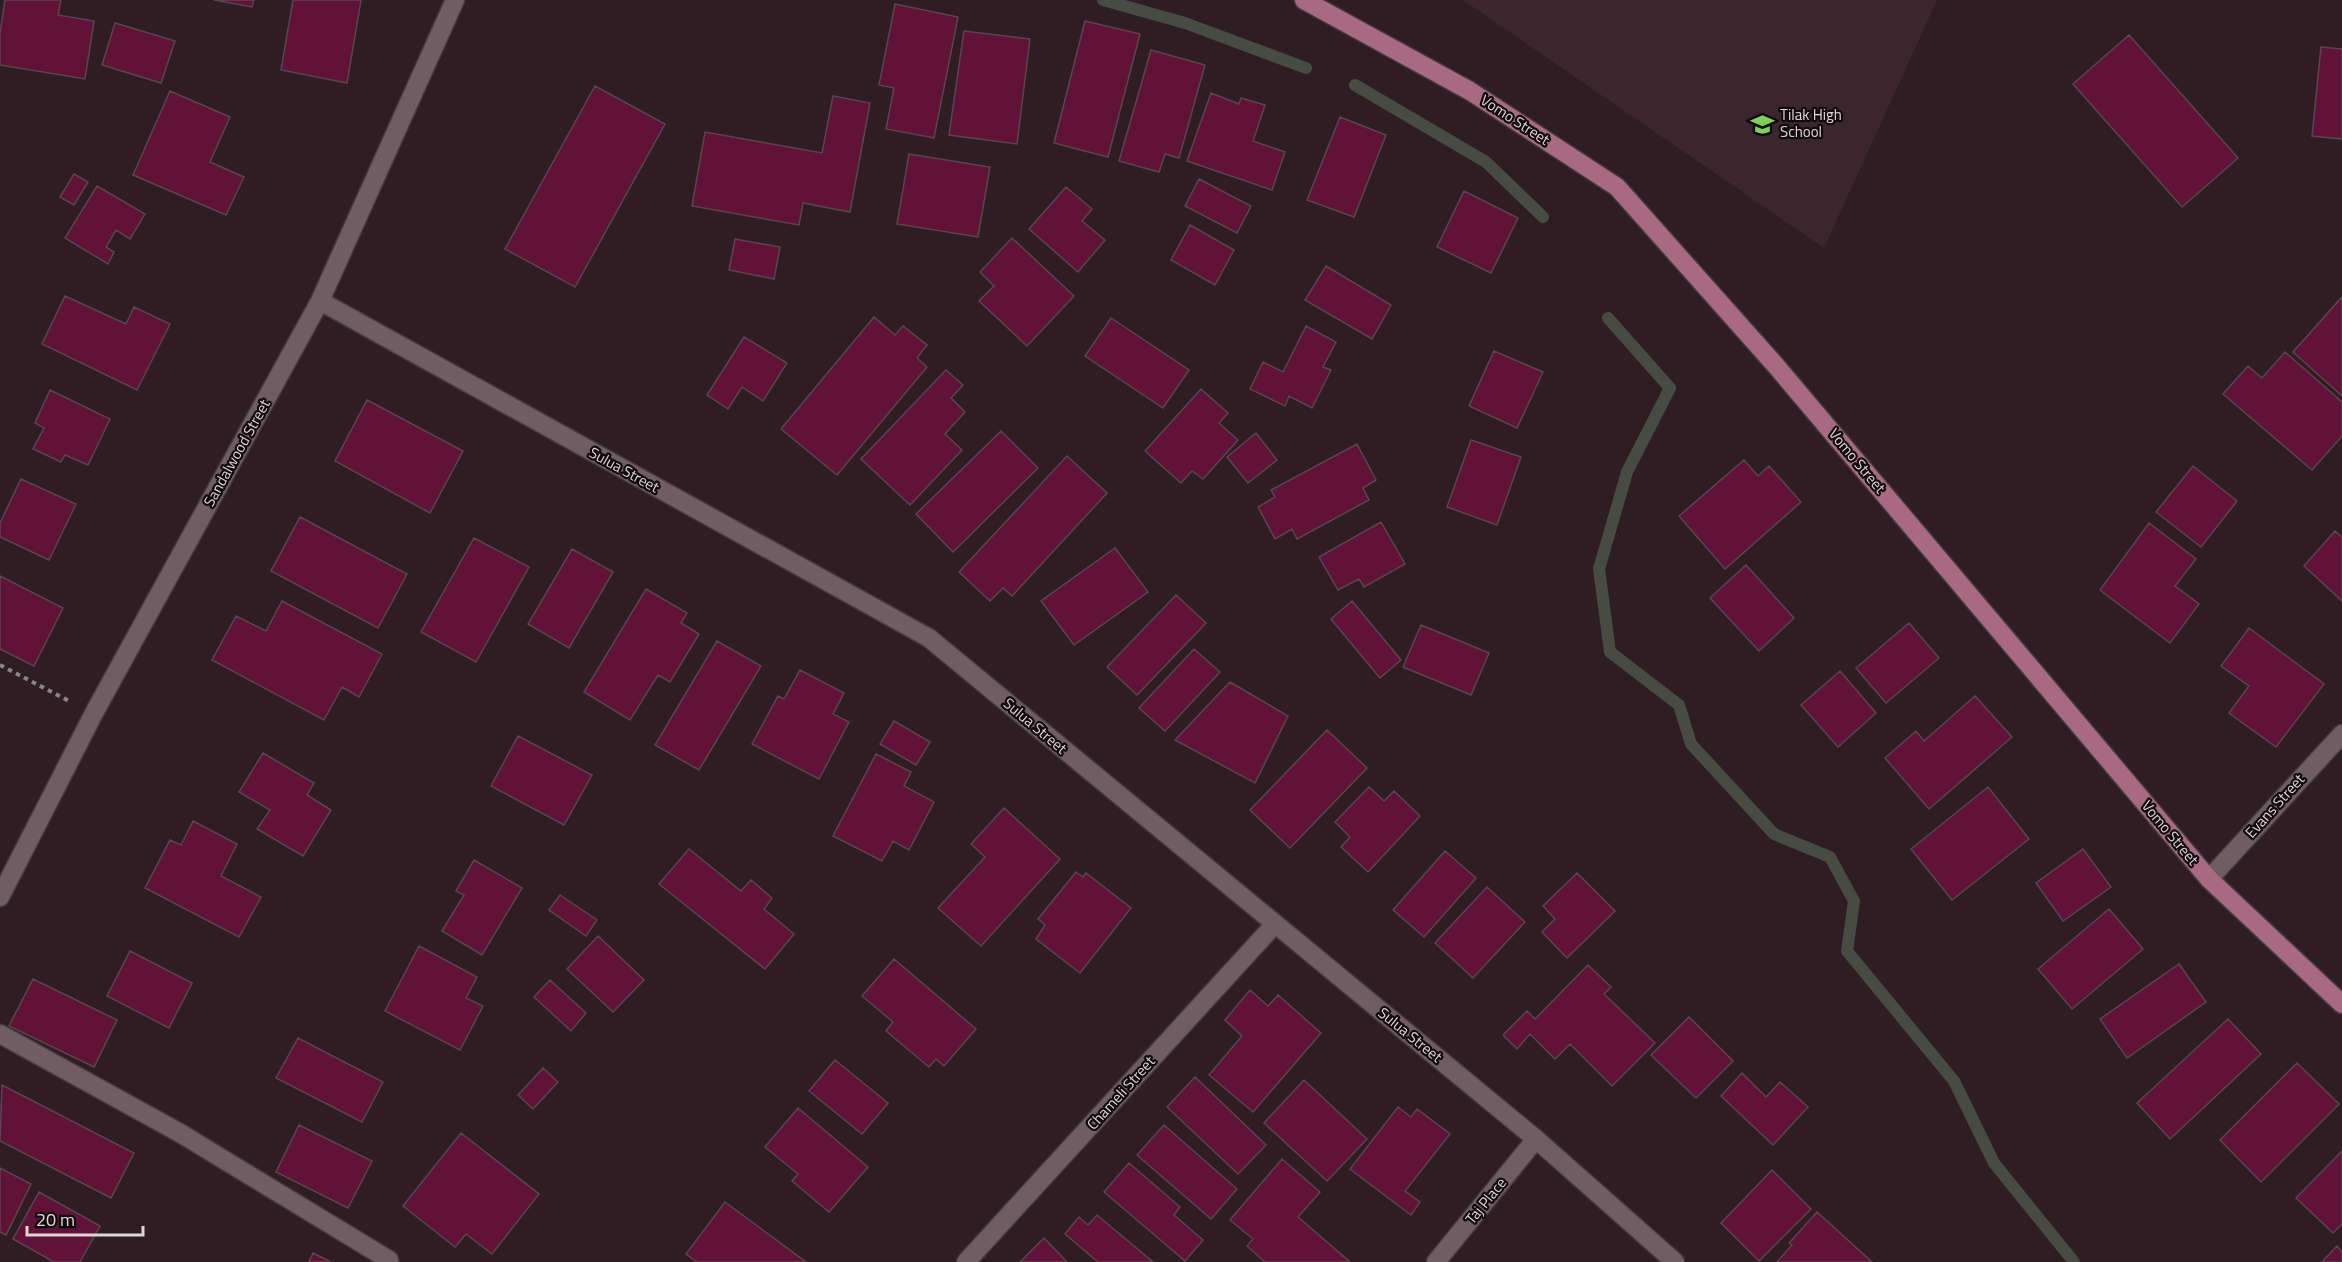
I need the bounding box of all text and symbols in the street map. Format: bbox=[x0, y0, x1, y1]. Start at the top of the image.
street label: Vomo Street bbox=[1476, 89, 1555, 151]
place label: Tilak High School bbox=[1780, 103, 1842, 143]
school or university icon: Tilak High School bbox=[1749, 111, 1775, 137]
street label: Sandalwood Street bbox=[197, 394, 276, 511]
street label: Vomo Street bbox=[1823, 423, 1892, 499]
street label: Sulua Street bbox=[585, 441, 664, 499]
street label: Sulua Street bbox=[998, 692, 1073, 760]
street label: Evans Street bbox=[2239, 768, 2310, 843]
street label: Vomo Street bbox=[2136, 795, 2205, 871]
street label: Sulua Street bbox=[1373, 1001, 1448, 1068]
street label: Chameli Street bbox=[1081, 1050, 1161, 1135]
street label: Taj Place bbox=[1460, 1172, 1512, 1229]
scale bar bbox=[27, 1199, 142, 1237]
text: 20 m bbox=[36, 1206, 75, 1233]

